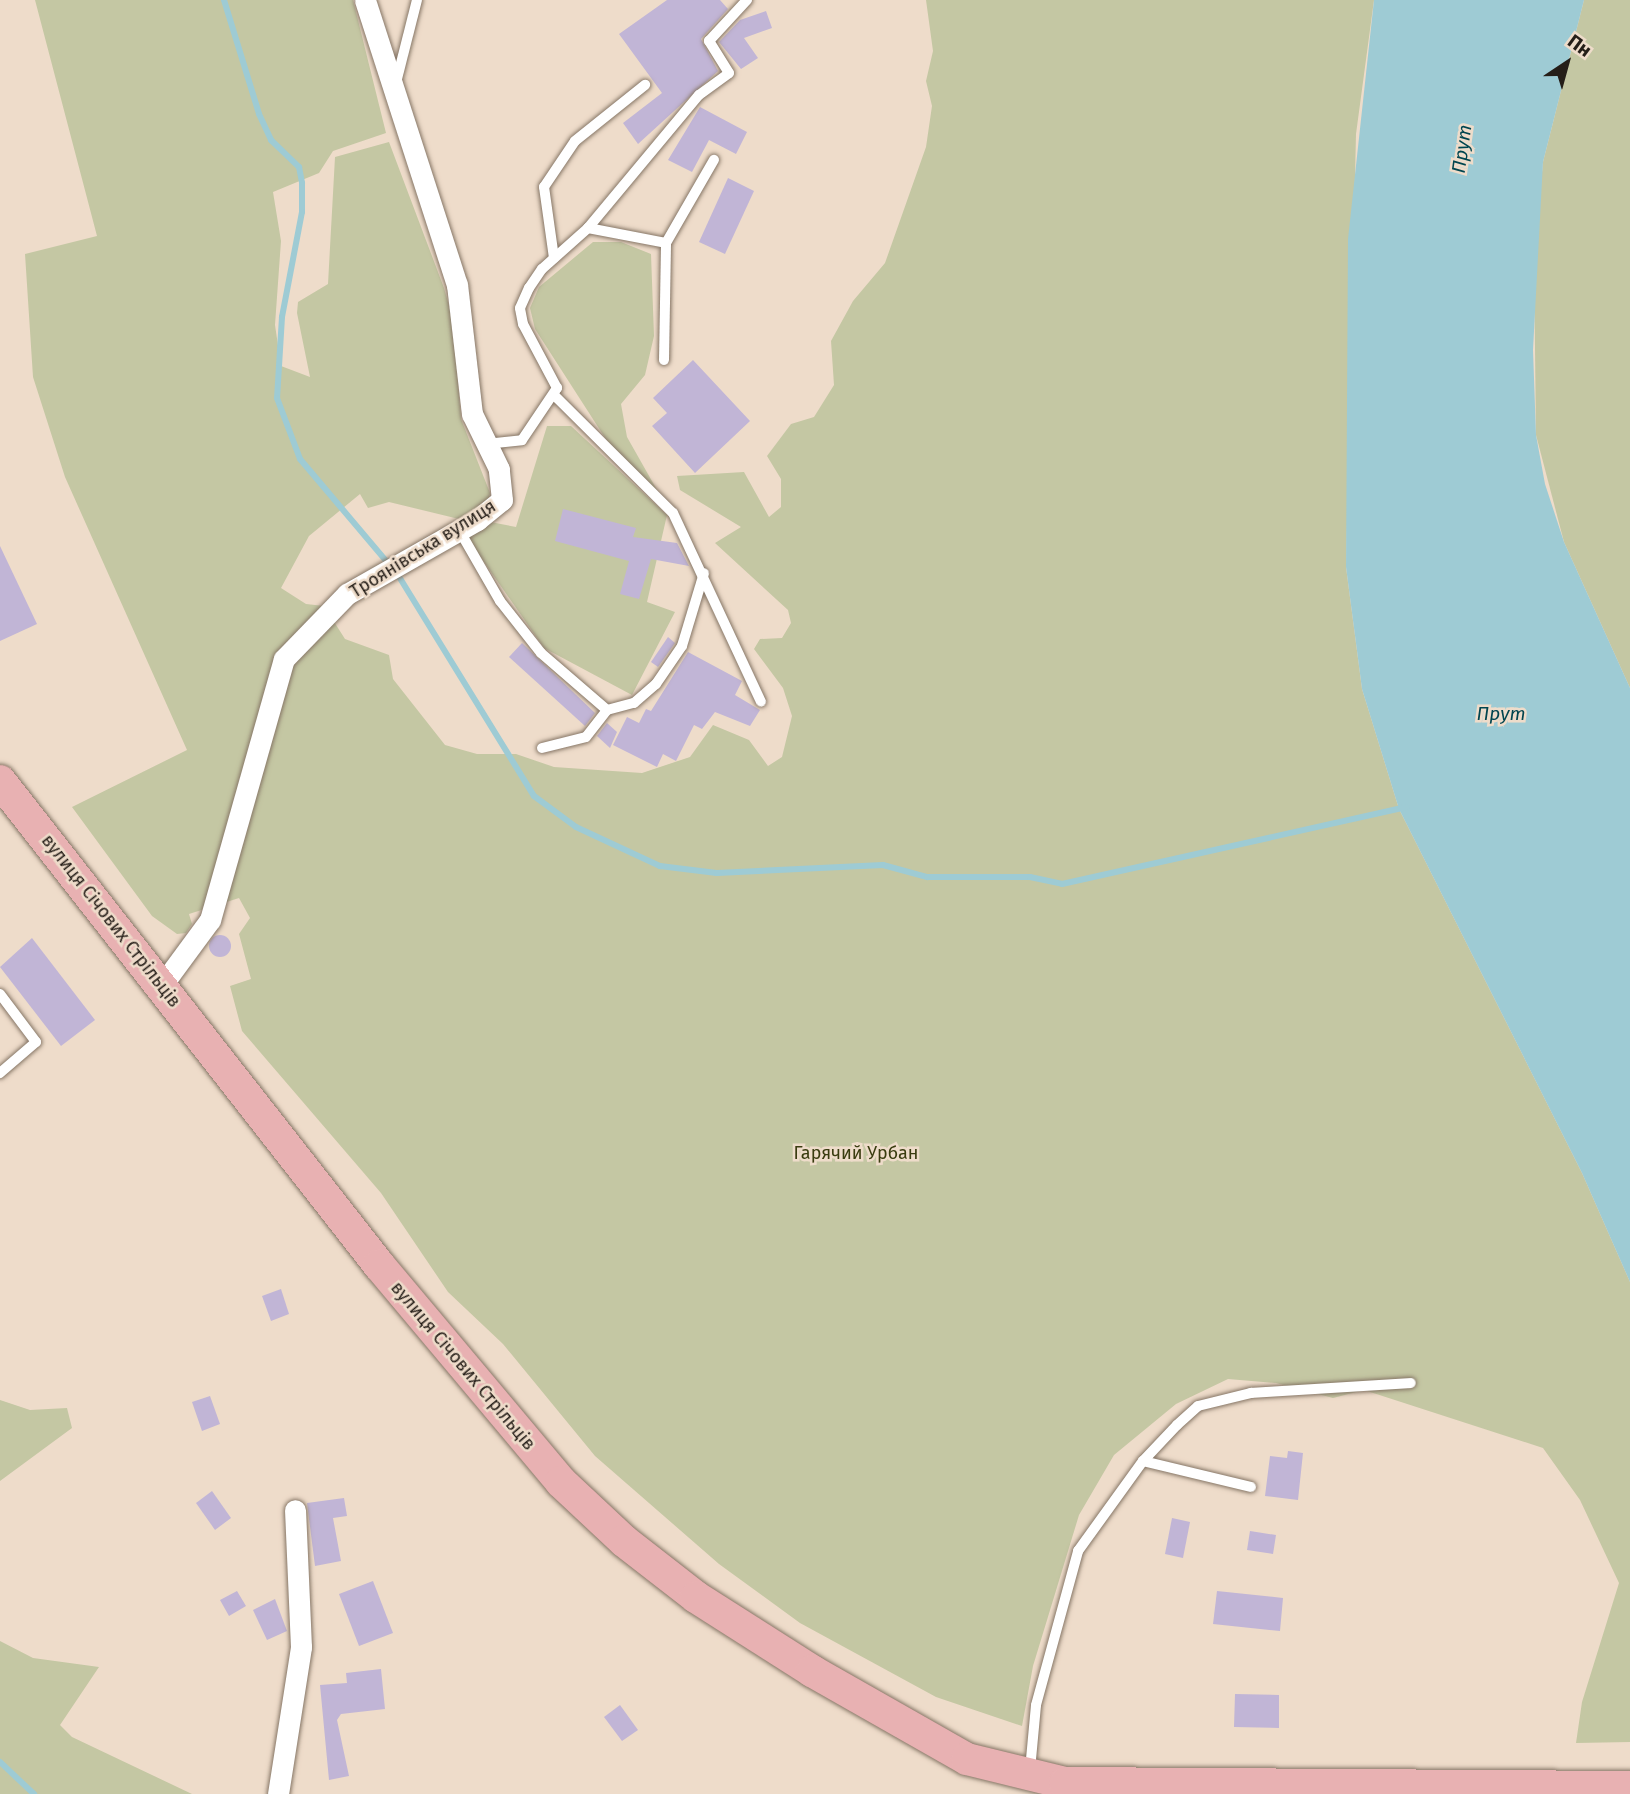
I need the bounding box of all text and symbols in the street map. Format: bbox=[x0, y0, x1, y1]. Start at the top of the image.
north arrow bbox=[1532, 28, 1602, 98]
text: Пн bbox=[1563, 29, 1596, 62]
water label: Прут bbox=[1447, 123, 1477, 175]
street label: Троянівська вулиця bbox=[346, 495, 500, 603]
water label: Прут bbox=[1477, 703, 1525, 725]
street label: вулиця Січових Стрільців bbox=[37, 830, 185, 1012]
park label: Гарячий Урбан bbox=[794, 1142, 918, 1164]
street label: вулиця Січових Стрільців bbox=[386, 1277, 540, 1455]

